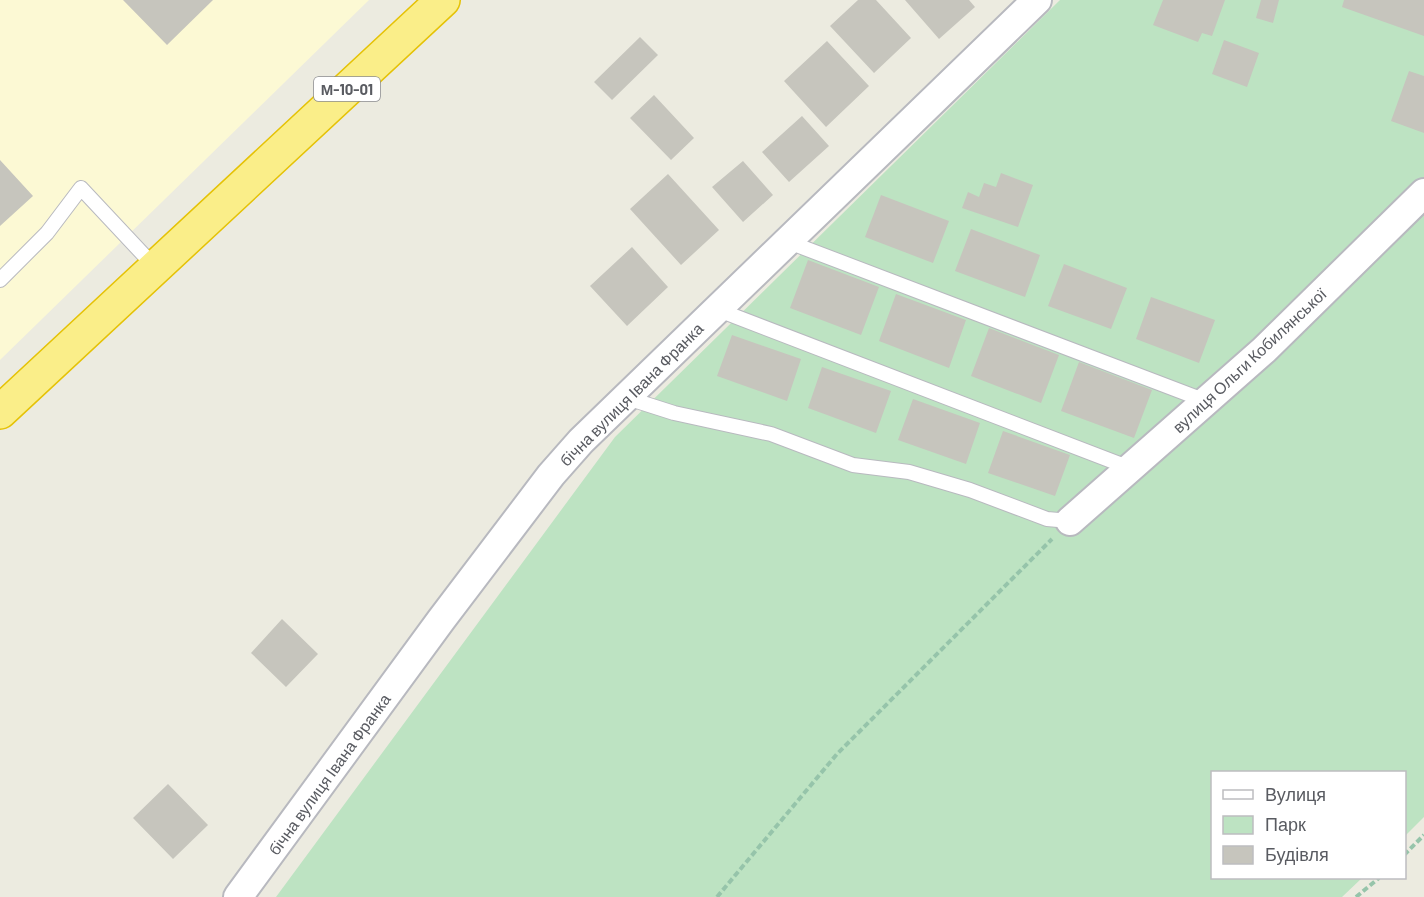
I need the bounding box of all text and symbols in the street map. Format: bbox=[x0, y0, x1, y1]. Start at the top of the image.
road number: М-10-01 bbox=[314, 77, 380, 101]
street label: вулиця Ольги Кобилянської bbox=[1168, 283, 1330, 436]
street label: бічна вулиця Івана Франка bbox=[555, 318, 707, 470]
street label: бічна вулиця Івана Франка bbox=[264, 690, 394, 858]
legend bbox=[1211, 771, 1406, 879]
text: Вулиця bbox=[1265, 783, 1326, 805]
text: Парк bbox=[1265, 813, 1306, 835]
text: Будівля bbox=[1265, 843, 1329, 865]

